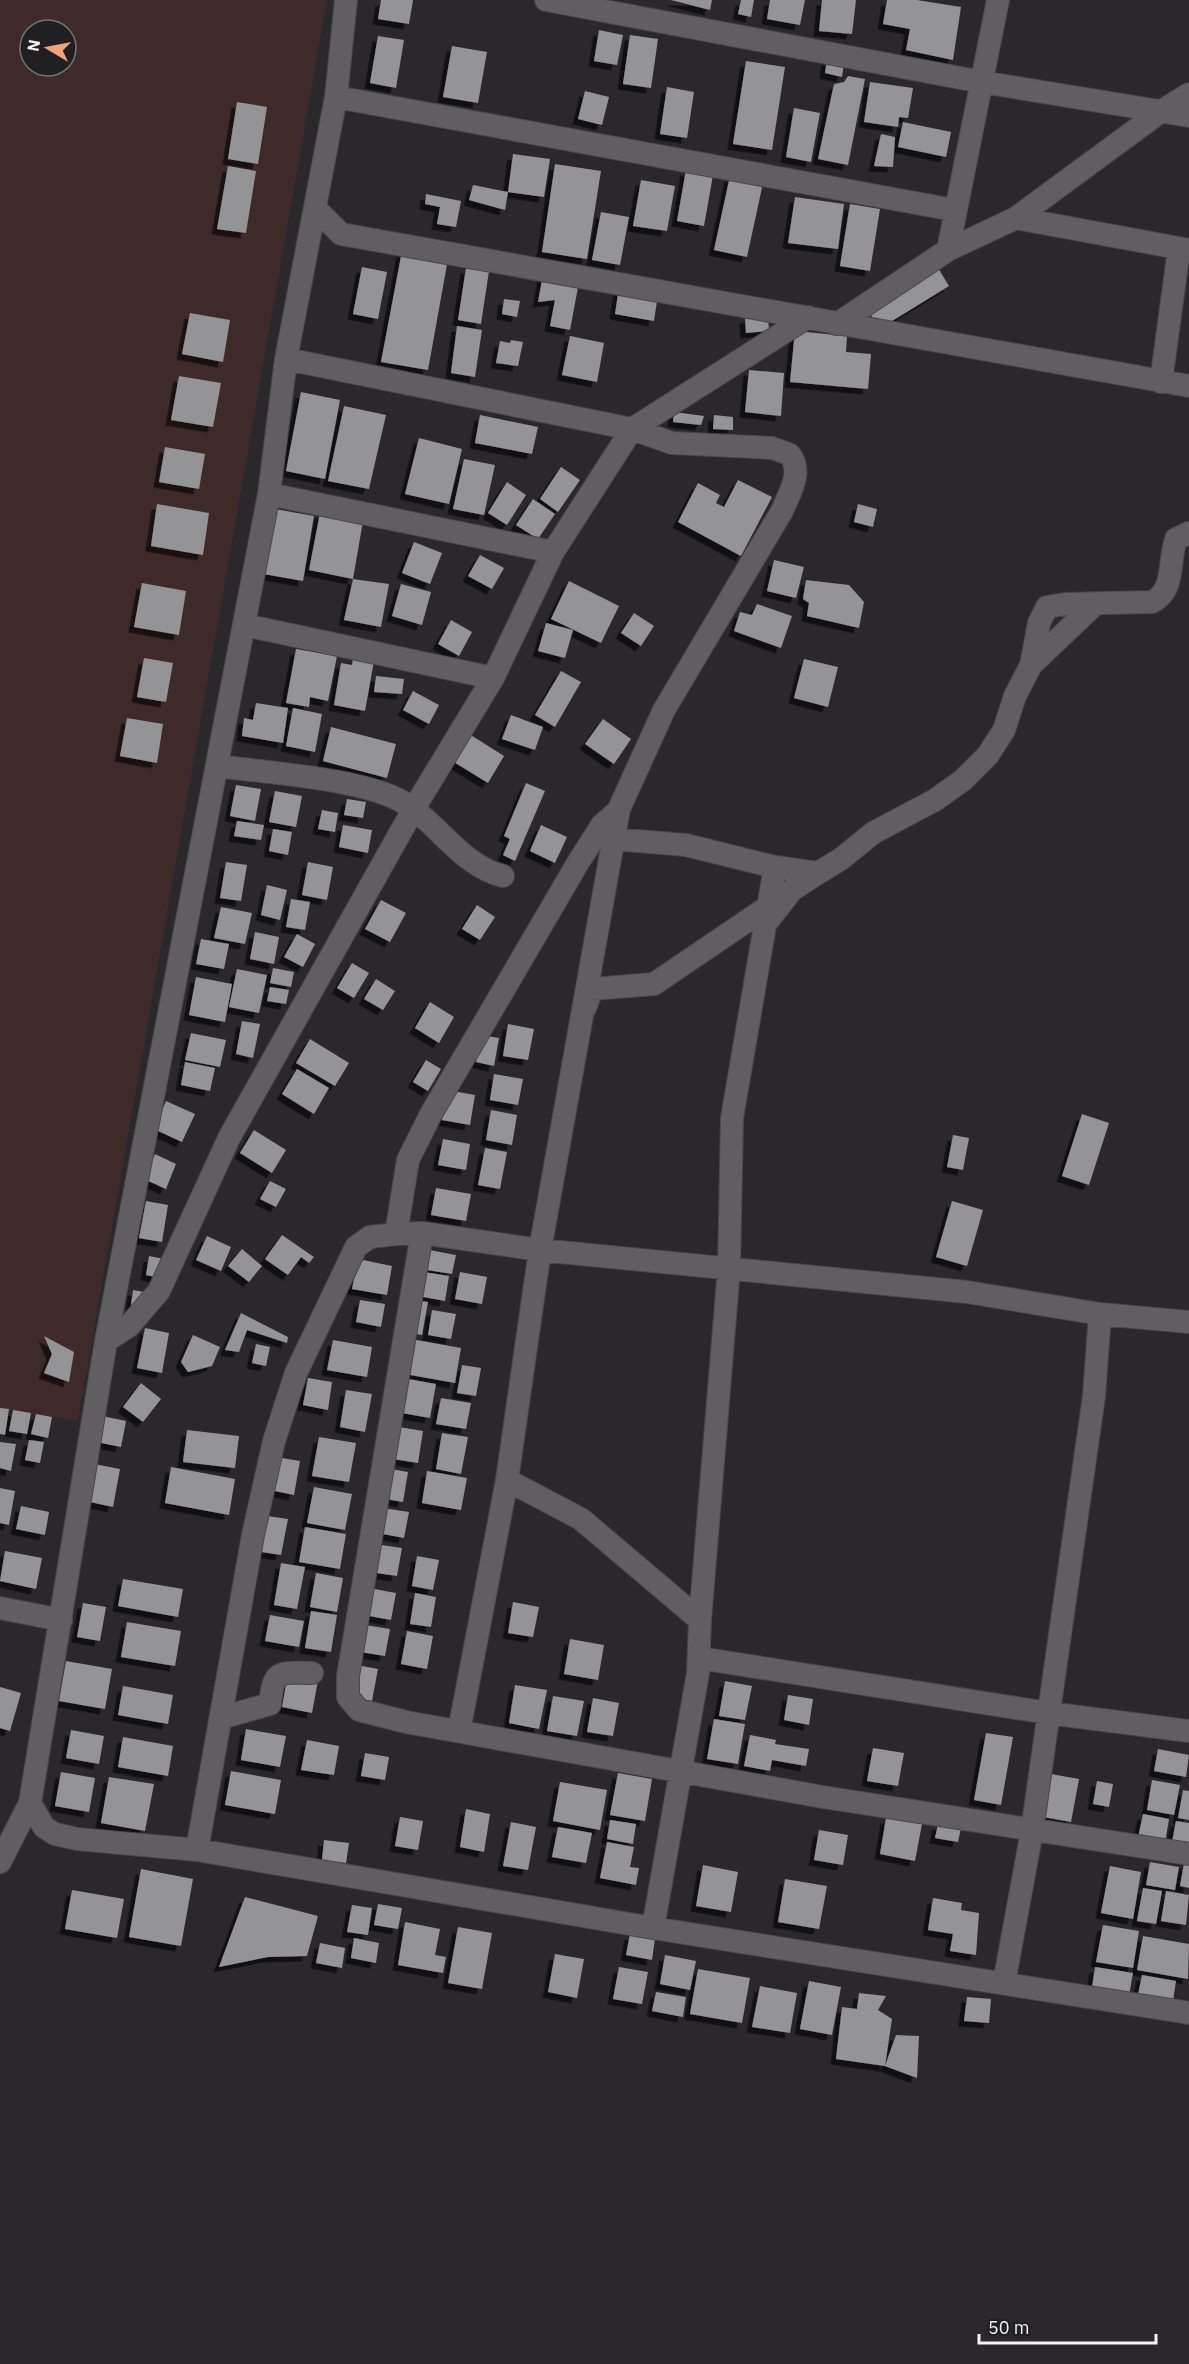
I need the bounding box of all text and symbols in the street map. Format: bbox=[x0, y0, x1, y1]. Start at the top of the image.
north arrow bbox=[18, 18, 78, 78]
text: N bbox=[22, 38, 44, 53]
scale bar bbox=[979, 2307, 1156, 2345]
text: 50 m bbox=[988, 2316, 1030, 2339]

